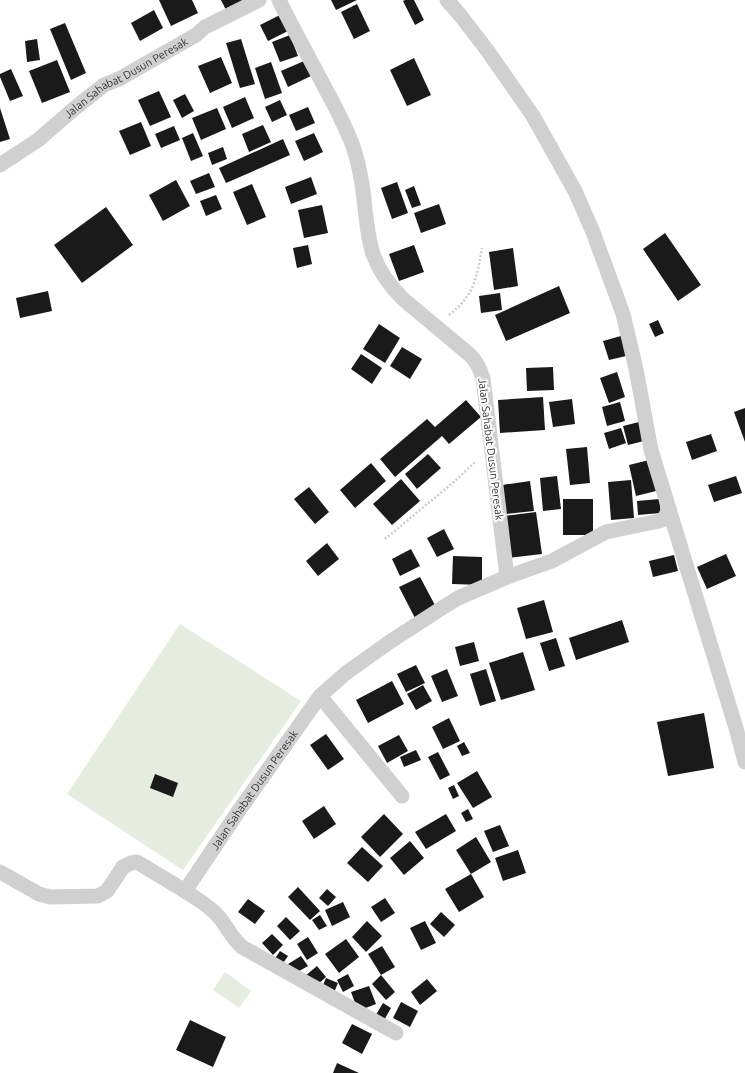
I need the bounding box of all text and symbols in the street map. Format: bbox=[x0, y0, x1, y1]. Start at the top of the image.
street label: Jalan Sahabat Dusun Peresak bbox=[62, 35, 190, 120]
street label: Jalan Sahabat Dusun Peresak bbox=[476, 377, 506, 521]
street label: Jalan Sahabat Dusun Peresak bbox=[208, 727, 300, 852]

